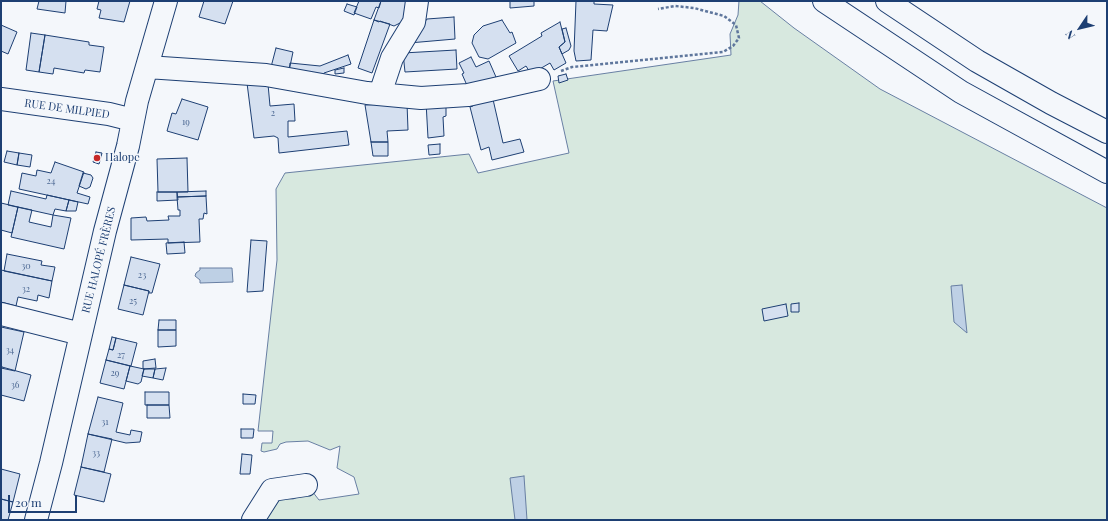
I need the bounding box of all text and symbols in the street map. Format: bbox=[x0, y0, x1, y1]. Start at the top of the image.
north arrow bbox=[1060, 8, 1100, 48]
text: N bbox=[1061, 28, 1078, 43]
street label: RUE DE MILPIED bbox=[24, 96, 110, 122]
house number: 2 bbox=[271, 108, 275, 118]
house number: 19 bbox=[182, 117, 190, 127]
place label: Halope bbox=[105, 151, 140, 165]
marker: Halope bbox=[92, 153, 102, 163]
house number: 24 bbox=[47, 176, 55, 186]
street label: RUE HALOPÉ FRÈRES bbox=[79, 205, 119, 315]
house number: 30 bbox=[21, 261, 31, 271]
house number: 23 bbox=[138, 270, 146, 280]
house number: 32 bbox=[22, 284, 30, 294]
house number: 25 bbox=[129, 296, 137, 306]
house number: 34 bbox=[6, 345, 14, 355]
house number: 27 bbox=[117, 350, 125, 360]
house number: 29 bbox=[111, 368, 119, 378]
house number: 36 bbox=[11, 380, 19, 390]
house number: 31 bbox=[101, 417, 109, 427]
house number: 33 bbox=[92, 448, 100, 458]
scale bar bbox=[10, 487, 79, 513]
text: 20 m bbox=[15, 494, 42, 510]

